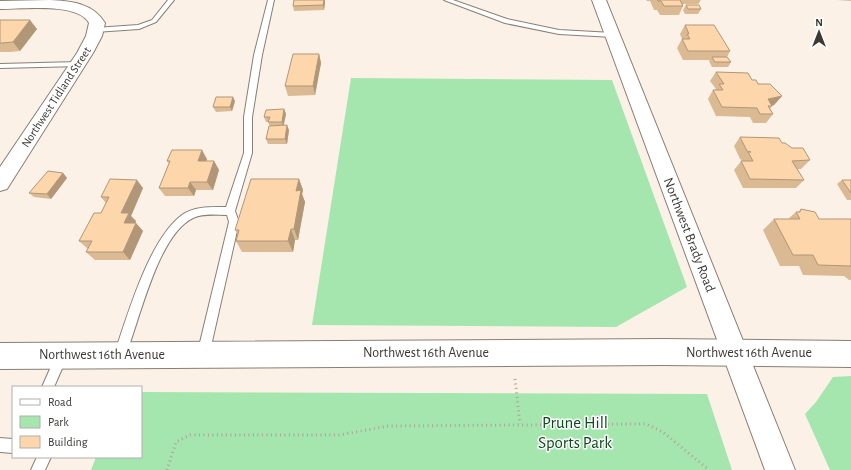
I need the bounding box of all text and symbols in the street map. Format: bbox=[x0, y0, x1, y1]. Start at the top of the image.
north arrow bbox=[799, 12, 839, 52]
text: N bbox=[815, 17, 823, 28]
street label: Northwest Tidland Street bbox=[19, 44, 93, 149]
street label: Northwest Brady Road bbox=[661, 176, 717, 294]
street label: Northwest 16th Avenue bbox=[363, 346, 489, 360]
street label: Northwest 16th Avenue bbox=[686, 346, 812, 360]
street label: Northwest 16th Avenue bbox=[39, 348, 165, 362]
legend bbox=[12, 386, 142, 458]
text: Road bbox=[48, 396, 72, 408]
park label: Prune Hill Sports Park bbox=[538, 414, 612, 451]
text: Park bbox=[48, 416, 69, 428]
text: Building bbox=[48, 436, 88, 448]

